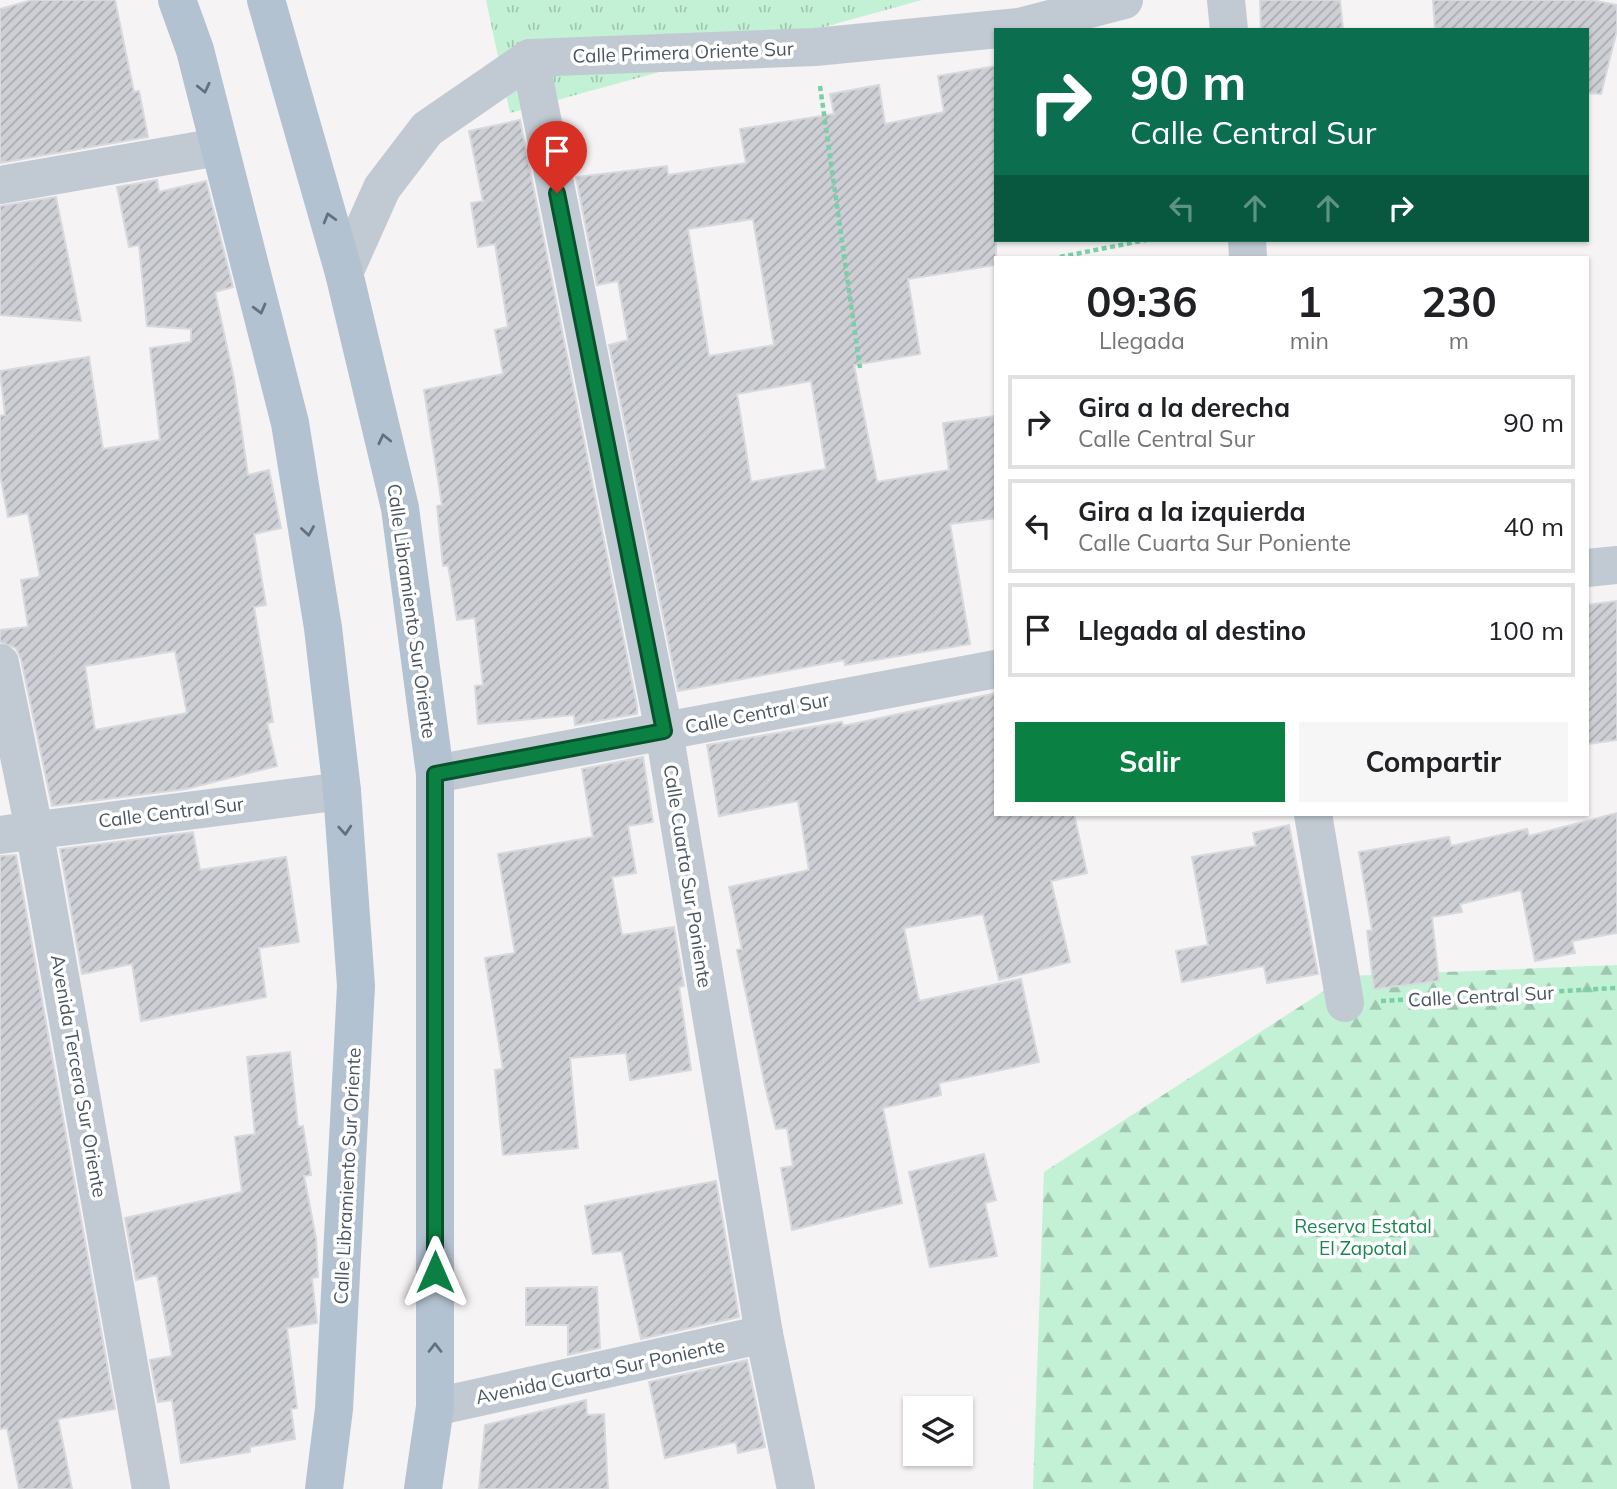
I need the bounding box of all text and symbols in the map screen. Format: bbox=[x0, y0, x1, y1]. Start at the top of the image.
street label: Calle Primera Oriente Sur bbox=[572, 36, 794, 68]
text: 90 m bbox=[1130, 51, 1246, 112]
icon: right bbox=[1015, 56, 1106, 147]
one-way arrow bbox=[196, 82, 210, 94]
text: Calle Central Sur bbox=[1130, 112, 1376, 152]
pin bbox=[527, 121, 587, 193]
icon: arrive bbox=[538, 132, 576, 170]
icon: left bbox=[1163, 189, 1201, 227]
icon: ahead bbox=[1236, 189, 1274, 227]
icon: ahead bbox=[1309, 189, 1347, 227]
icon: right bbox=[1382, 189, 1420, 227]
one-way arrow bbox=[323, 212, 337, 224]
text: 09:36 bbox=[1086, 275, 1197, 328]
text: 1 bbox=[1297, 275, 1322, 328]
text: 230 bbox=[1421, 275, 1497, 328]
one-way arrow bbox=[252, 303, 267, 315]
text: Llegada bbox=[1099, 326, 1185, 355]
text: min bbox=[1290, 326, 1329, 355]
text: m bbox=[1449, 326, 1469, 355]
text: Gira a la derecha bbox=[1078, 391, 1290, 424]
icon: right bbox=[1019, 403, 1057, 441]
text: 90 m bbox=[1503, 406, 1564, 439]
text: Calle Central Sur bbox=[1078, 424, 1255, 453]
one-way arrow bbox=[377, 433, 392, 445]
street label: Calle Libramiento Sur Oriente bbox=[382, 482, 442, 740]
text: Gira a la izquierda bbox=[1078, 495, 1306, 528]
icon: left bbox=[1019, 507, 1057, 545]
text: 40 m bbox=[1503, 510, 1564, 543]
one-way arrow bbox=[300, 525, 315, 537]
text: Calle Cuarta Sur Poniente bbox=[1078, 528, 1351, 557]
icon: arrive bbox=[1019, 611, 1057, 649]
text: Llegada al destino bbox=[1078, 614, 1306, 647]
text: 100 m bbox=[1488, 614, 1564, 647]
street label: Calle Central Sur bbox=[683, 687, 831, 739]
button: Salir bbox=[1015, 722, 1285, 802]
button: Compartir bbox=[1299, 722, 1568, 802]
street label: Calle Cuarta Sur Poniente bbox=[659, 763, 717, 989]
street label: Calle Central Sur bbox=[97, 791, 245, 833]
one-way arrow bbox=[337, 825, 352, 836]
street label: Avenida Tercera Sur Oriente bbox=[46, 953, 112, 1199]
street label: Calle Central Sur bbox=[1407, 980, 1555, 1012]
street label: Calle Libramiento Sur Oriente bbox=[328, 1047, 366, 1305]
park label: Reserva Estatal El Zapotal bbox=[1294, 1214, 1432, 1260]
position arrow bbox=[398, 1235, 472, 1309]
street label: Avenida Cuarta Sur Poniente bbox=[473, 1333, 727, 1409]
one-way arrow bbox=[427, 1342, 443, 1353]
map controls bbox=[903, 1396, 973, 1466]
button: layers bbox=[903, 1396, 973, 1466]

